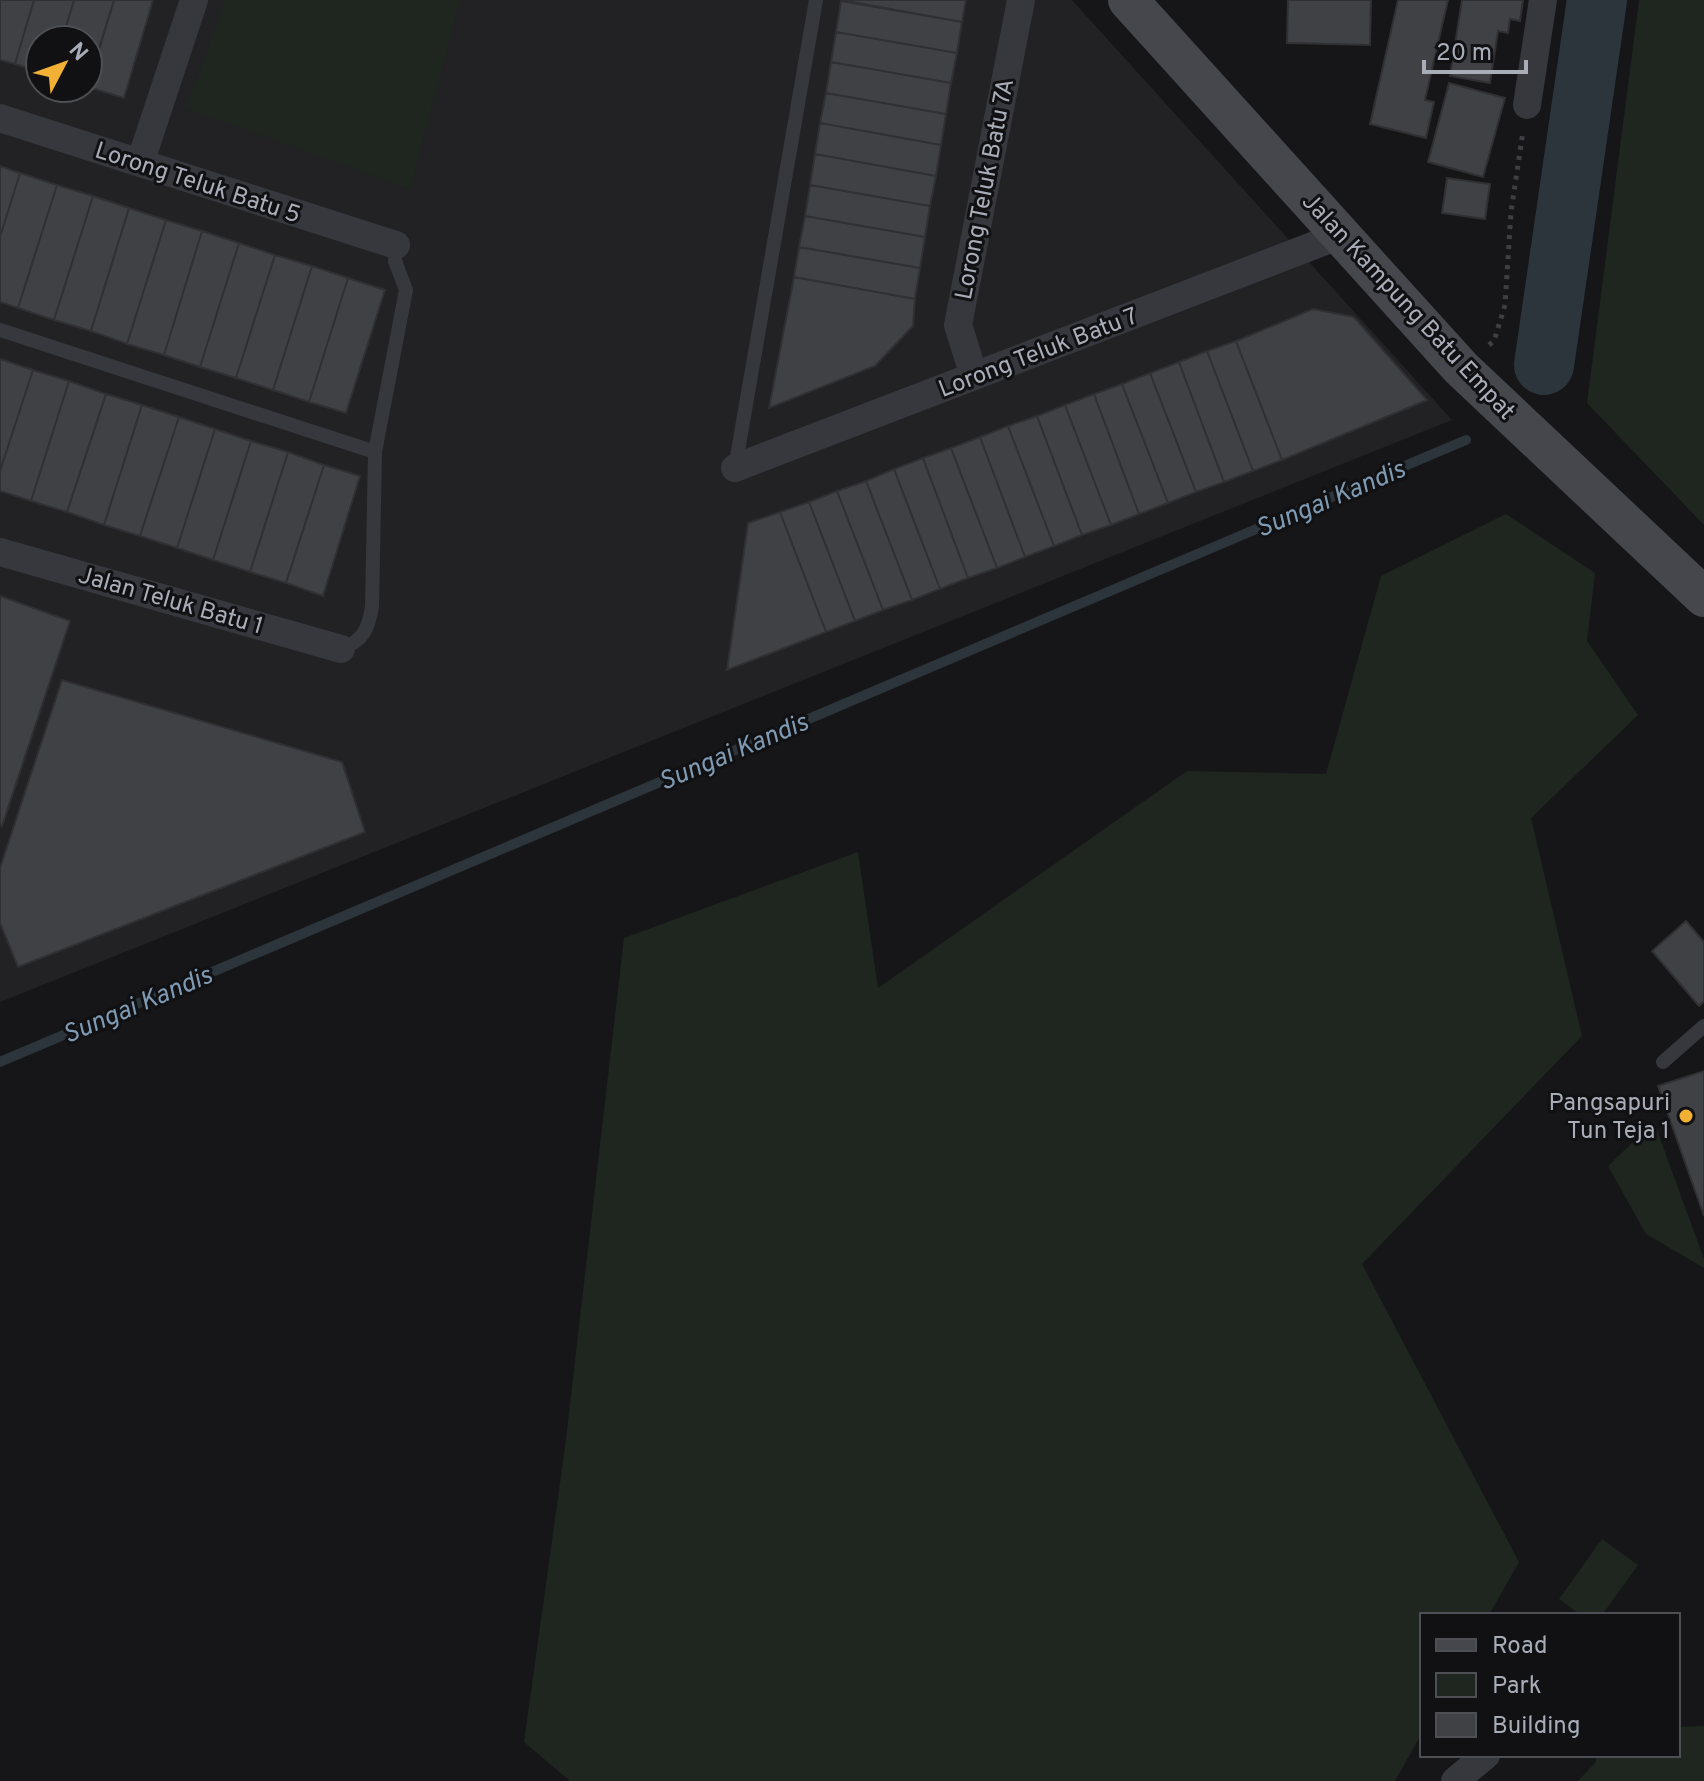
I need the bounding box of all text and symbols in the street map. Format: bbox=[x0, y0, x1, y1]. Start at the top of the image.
north arrow bbox=[24, 24, 104, 104]
scale bar bbox=[1424, 24, 1526, 74]
text: N bbox=[62, 38, 93, 67]
text: 20 m bbox=[1436, 39, 1492, 69]
street label: Lorong Teluk Batu 7A bbox=[950, 76, 1022, 303]
street label: Lorong Teluk Batu 5 bbox=[91, 137, 304, 231]
street label: Jalan Kampung Batu Empat bbox=[1294, 188, 1521, 427]
street label: Lorong Teluk Batu 7 bbox=[935, 302, 1143, 406]
water label: Sungai Kandis bbox=[1251, 454, 1412, 547]
street label: Jalan Teluk Batu 1 bbox=[75, 561, 266, 643]
water label: Sungai Kandis bbox=[654, 707, 815, 800]
water label: Sungai Kandis bbox=[58, 960, 219, 1053]
place label: Pangsapuri Tun Teja 1 bbox=[1549, 1089, 1670, 1147]
marker: Pangsapuri Tun Teja 1 bbox=[1677, 1107, 1695, 1125]
legend bbox=[1420, 1613, 1680, 1757]
text: Road bbox=[1492, 1632, 1548, 1662]
text: Park bbox=[1492, 1672, 1542, 1702]
text: Building bbox=[1492, 1712, 1581, 1742]

